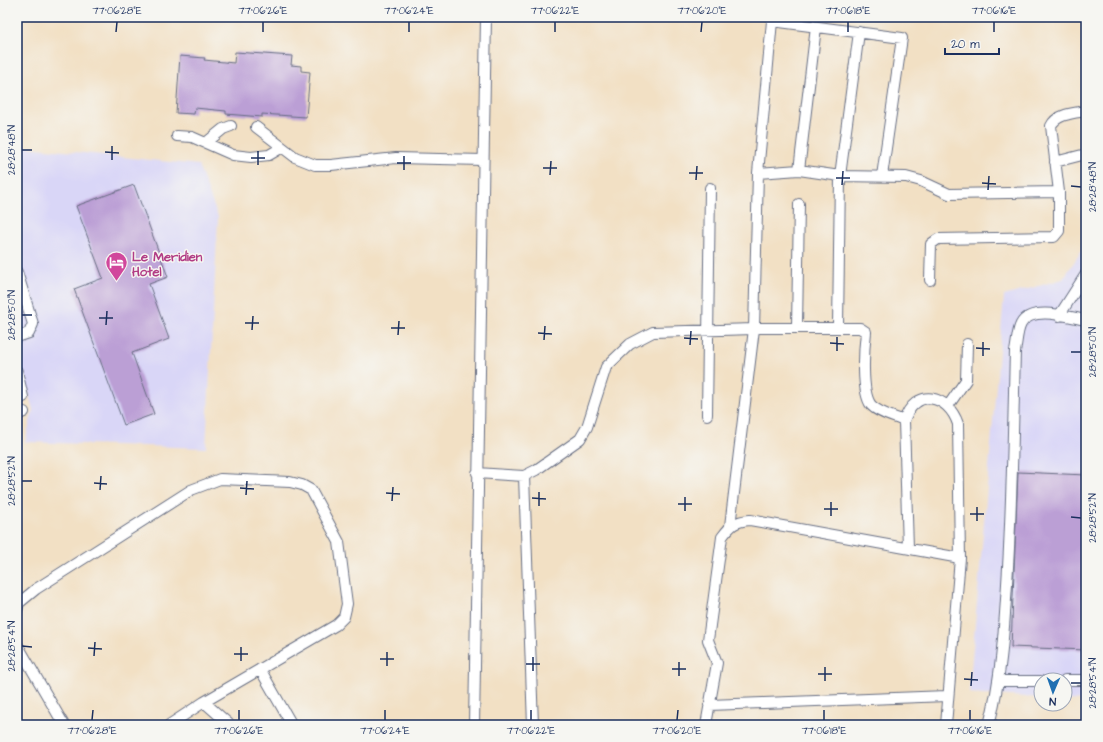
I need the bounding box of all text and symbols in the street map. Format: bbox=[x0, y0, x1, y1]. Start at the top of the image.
text: 77°06'28"E bbox=[92, 4, 142, 18]
text: 77°06'26"E bbox=[239, 4, 288, 18]
text: 77°06'24"E bbox=[384, 4, 434, 18]
text: 77°06'22"E bbox=[531, 4, 579, 18]
text: 77°06'20"E bbox=[677, 4, 727, 18]
text: 77°06'18"E bbox=[826, 4, 870, 18]
text: 77°06'16"E bbox=[972, 4, 1016, 18]
scale bar bbox=[945, 30, 999, 56]
text: 20 m bbox=[951, 36, 980, 53]
text: 28°28'48"N bbox=[5, 125, 19, 175]
text: 28°28'48"N bbox=[1086, 162, 1100, 212]
place label: Le Meridien Hotel bbox=[132, 248, 203, 281]
hotel icon: Le Meridien Hotel bbox=[103, 250, 129, 283]
text: 28°28'50"N bbox=[5, 290, 19, 340]
text: 28°28'50"N bbox=[1086, 327, 1100, 377]
text: 28°28'52"N bbox=[5, 456, 19, 506]
text: 28°28'52"N bbox=[1086, 493, 1100, 543]
text: 28°28'54"N bbox=[5, 621, 19, 671]
text: 28°28'54"N bbox=[1086, 658, 1100, 708]
north arrow bbox=[1033, 672, 1073, 712]
text: N bbox=[1049, 694, 1056, 709]
text: 77°06'28"E bbox=[67, 724, 117, 738]
text: 77°06'26"E bbox=[215, 724, 264, 738]
text: 77°06'24"E bbox=[360, 724, 410, 738]
text: 77°06'22"E bbox=[507, 724, 555, 738]
text: 77°06'20"E bbox=[652, 724, 702, 738]
text: 77°06'18"E bbox=[802, 724, 846, 738]
text: 77°06'16"E bbox=[948, 724, 992, 738]

